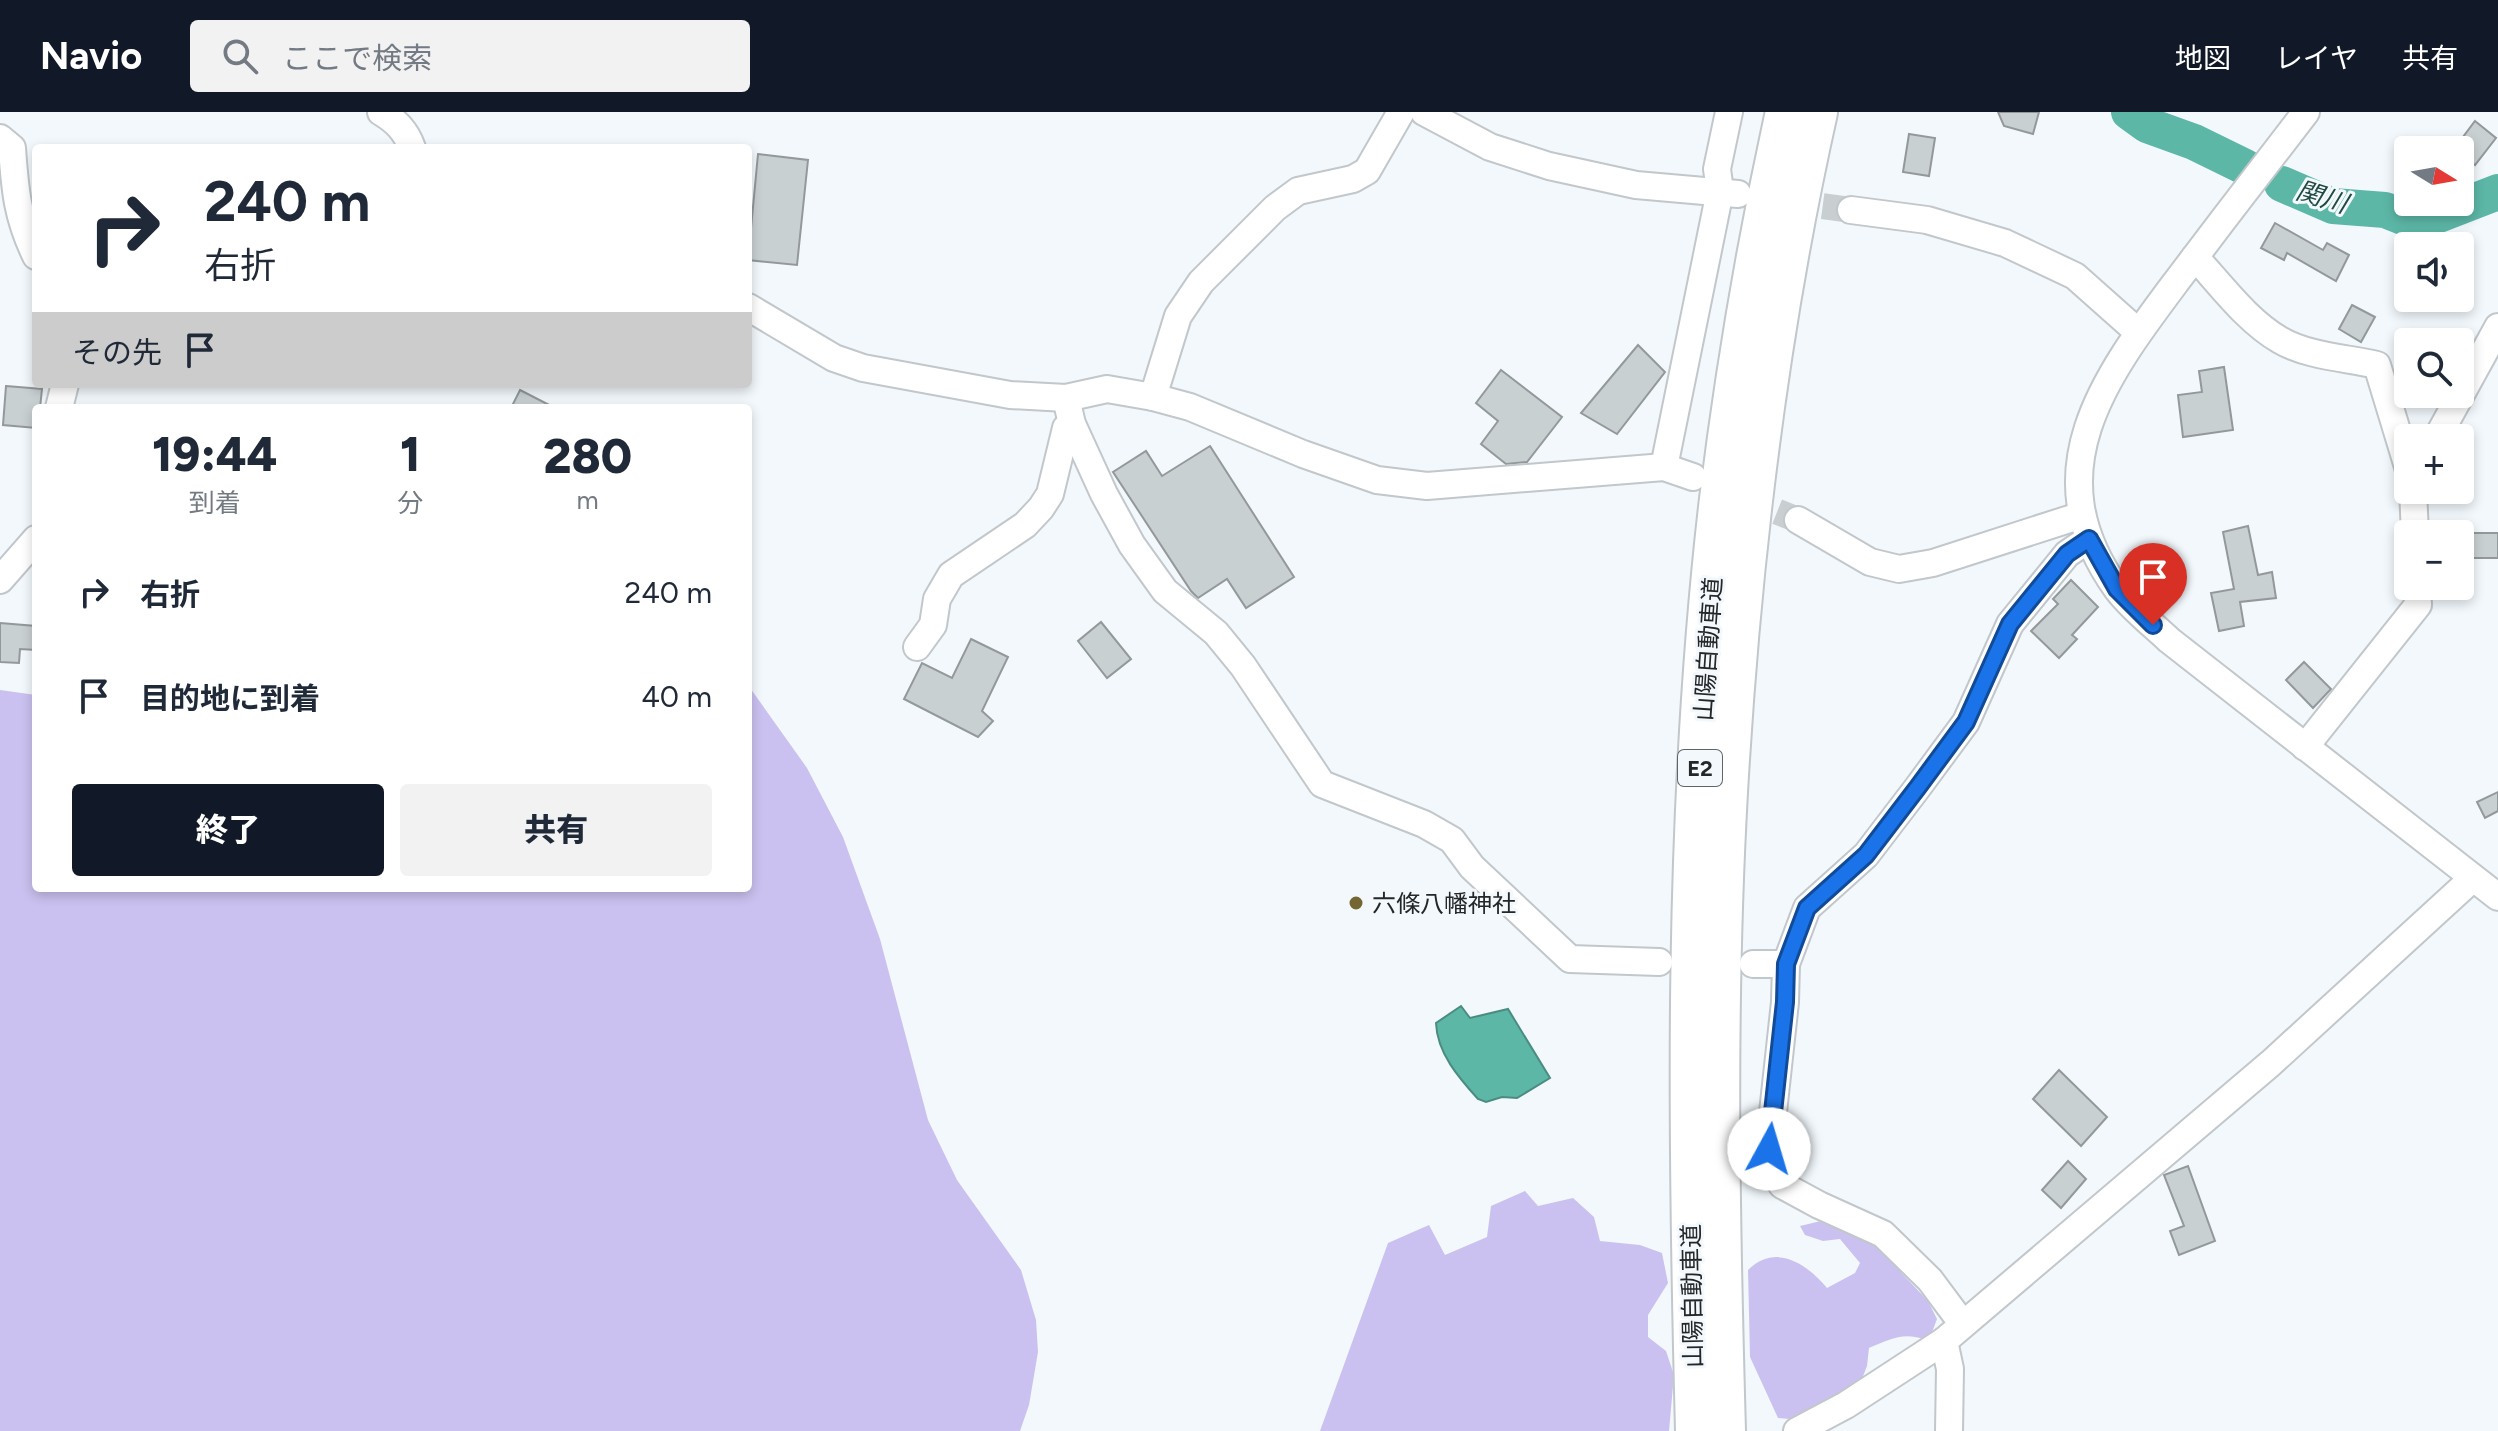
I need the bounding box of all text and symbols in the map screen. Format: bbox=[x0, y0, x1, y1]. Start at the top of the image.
search box bbox=[190, 20, 750, 92]
text: Navio bbox=[40, 33, 142, 79]
icon: search bbox=[218, 34, 262, 78]
text: ここで検索 bbox=[282, 40, 432, 77]
text: 地図 bbox=[2175, 41, 2231, 75]
text: レイヤ bbox=[2275, 41, 2358, 75]
text: 共有 bbox=[2402, 41, 2458, 75]
north arrow bbox=[2394, 136, 2474, 216]
map controls bbox=[2394, 136, 2474, 600]
text: 240 m bbox=[204, 168, 370, 235]
water label: 関川 bbox=[2292, 174, 2354, 221]
icon: right bbox=[72, 176, 176, 280]
button: sound bbox=[2394, 232, 2474, 312]
text: 右折 bbox=[204, 244, 276, 287]
icon: arrive bbox=[178, 328, 222, 372]
button: search bbox=[2394, 328, 2474, 408]
text: その先 bbox=[72, 334, 162, 371]
button: + bbox=[2394, 424, 2474, 504]
text: 19:44 bbox=[152, 425, 277, 483]
text: 1 bbox=[400, 425, 421, 483]
text: 280 bbox=[543, 427, 632, 485]
text: m bbox=[577, 484, 599, 516]
text: 到着 bbox=[189, 487, 241, 519]
text: 分 bbox=[397, 487, 423, 519]
button: − bbox=[2394, 520, 2474, 600]
pin bbox=[2119, 543, 2187, 625]
icon: arrive bbox=[2131, 555, 2175, 599]
icon: right bbox=[72, 570, 116, 614]
text: 240 m bbox=[624, 574, 712, 611]
text: 右折 bbox=[140, 576, 200, 613]
street label: 山陽自動車道 bbox=[1689, 576, 1727, 722]
icon: arrive bbox=[72, 674, 116, 718]
text: 40 m bbox=[641, 678, 712, 715]
text: 目的地に到着 bbox=[140, 680, 320, 717]
road number: E2 bbox=[1678, 750, 1722, 786]
button: 終了 bbox=[72, 784, 384, 876]
button: 共有 bbox=[400, 784, 712, 876]
place label: 六條八幡神社 bbox=[1372, 889, 1516, 918]
marker: 六條八幡神社 bbox=[1347, 894, 1365, 912]
position arrow bbox=[1727, 1107, 1811, 1191]
street label: 山陽自動車道 bbox=[1676, 1224, 1708, 1368]

